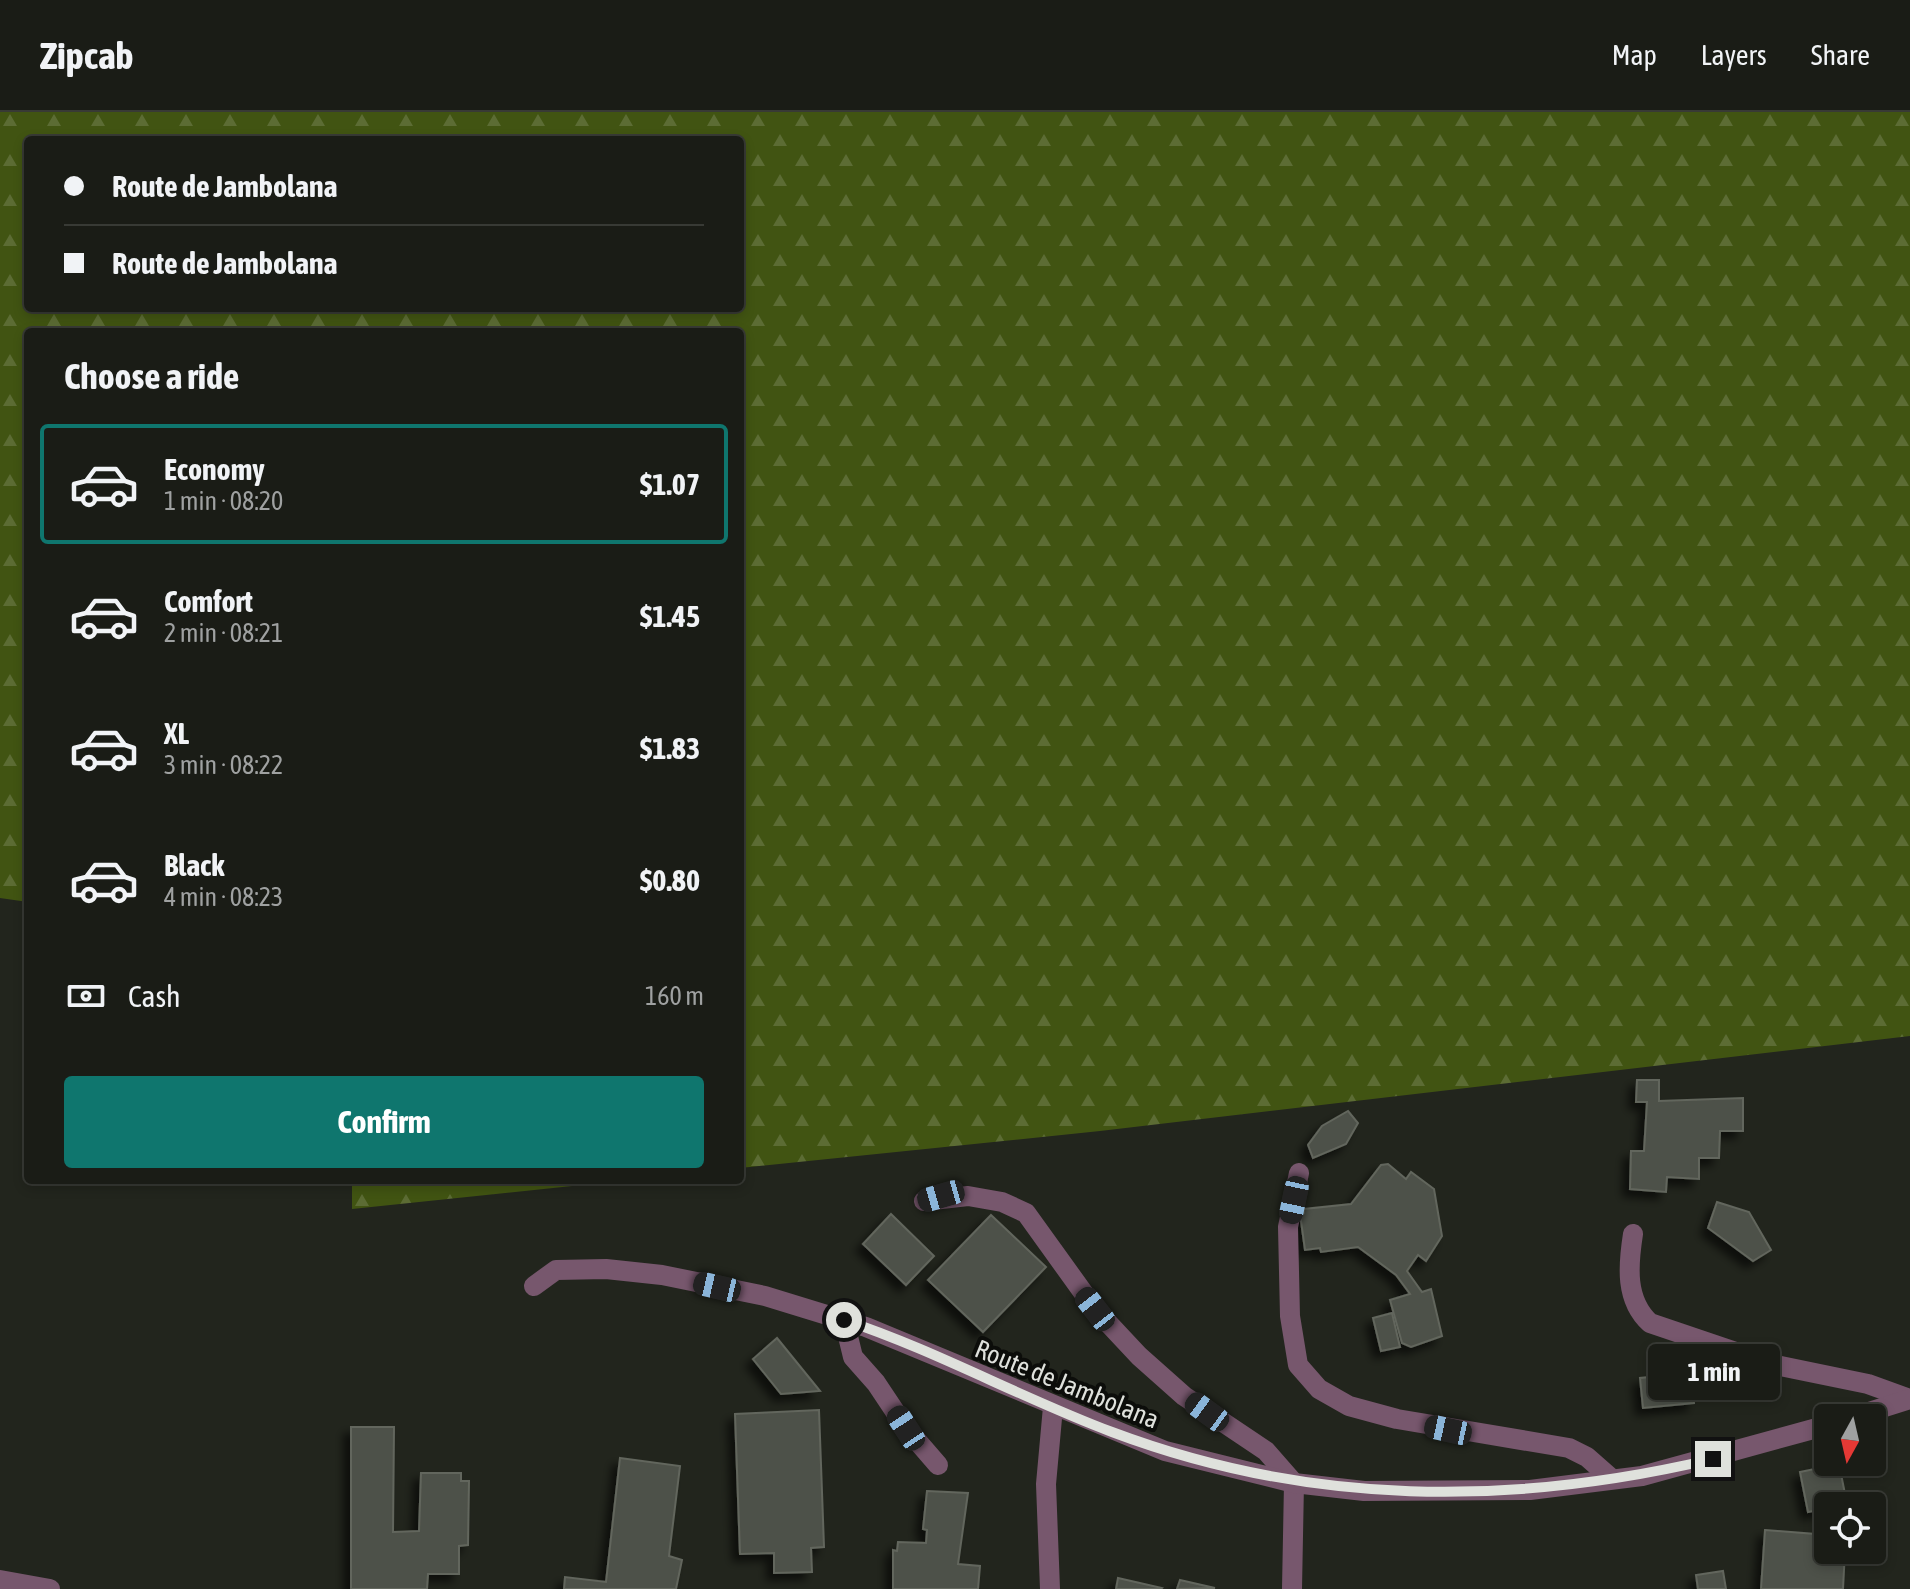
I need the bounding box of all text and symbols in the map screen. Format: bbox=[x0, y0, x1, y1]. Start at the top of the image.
text: Zipcab bbox=[40, 34, 134, 77]
text: Map bbox=[1612, 39, 1657, 71]
text: Layers bbox=[1701, 39, 1767, 71]
text: Share bbox=[1811, 39, 1870, 71]
text: Route de Jambolana bbox=[112, 169, 337, 203]
text: Route de Jambolana bbox=[112, 246, 337, 280]
text: Choose a ride bbox=[64, 355, 239, 397]
icon: car bbox=[68, 448, 140, 520]
text: Economy bbox=[164, 452, 265, 486]
text: $1.07 bbox=[640, 467, 700, 501]
text: 1 min · 08:20 bbox=[164, 486, 283, 516]
icon: car bbox=[68, 580, 140, 652]
text: Comfort bbox=[164, 584, 253, 618]
text: $1.45 bbox=[640, 599, 700, 633]
text: 2 min · 08:21 bbox=[164, 618, 283, 648]
icon: car bbox=[68, 712, 140, 784]
text: XL bbox=[164, 716, 189, 750]
text: $1.83 bbox=[640, 731, 700, 765]
text: 3 min · 08:22 bbox=[164, 750, 283, 780]
icon: car bbox=[68, 844, 140, 916]
text: Black bbox=[164, 848, 224, 882]
text: $0.80 bbox=[640, 863, 700, 897]
text: 4 min · 08:23 bbox=[164, 882, 283, 912]
icon: cash bbox=[64, 974, 108, 1018]
text: Cash bbox=[128, 979, 181, 1013]
text: 160 m bbox=[645, 981, 704, 1011]
button: Confirm bbox=[64, 1076, 704, 1168]
car bbox=[1277, 1174, 1311, 1226]
car bbox=[915, 1178, 967, 1214]
car bbox=[691, 1270, 743, 1304]
car bbox=[1071, 1283, 1119, 1335]
route start bbox=[826, 1302, 862, 1338]
street label: Route de Jambolana bbox=[971, 1333, 1163, 1435]
callout: 1 min bbox=[1647, 1343, 1779, 1399]
text: 1 min bbox=[1687, 1357, 1741, 1387]
car bbox=[1181, 1388, 1233, 1436]
car bbox=[883, 1401, 929, 1455]
north arrow bbox=[1814, 1404, 1886, 1476]
map controls bbox=[1814, 1404, 1886, 1564]
car bbox=[1422, 1413, 1474, 1447]
route end bbox=[1695, 1441, 1731, 1477]
button: locate bbox=[1814, 1492, 1886, 1564]

